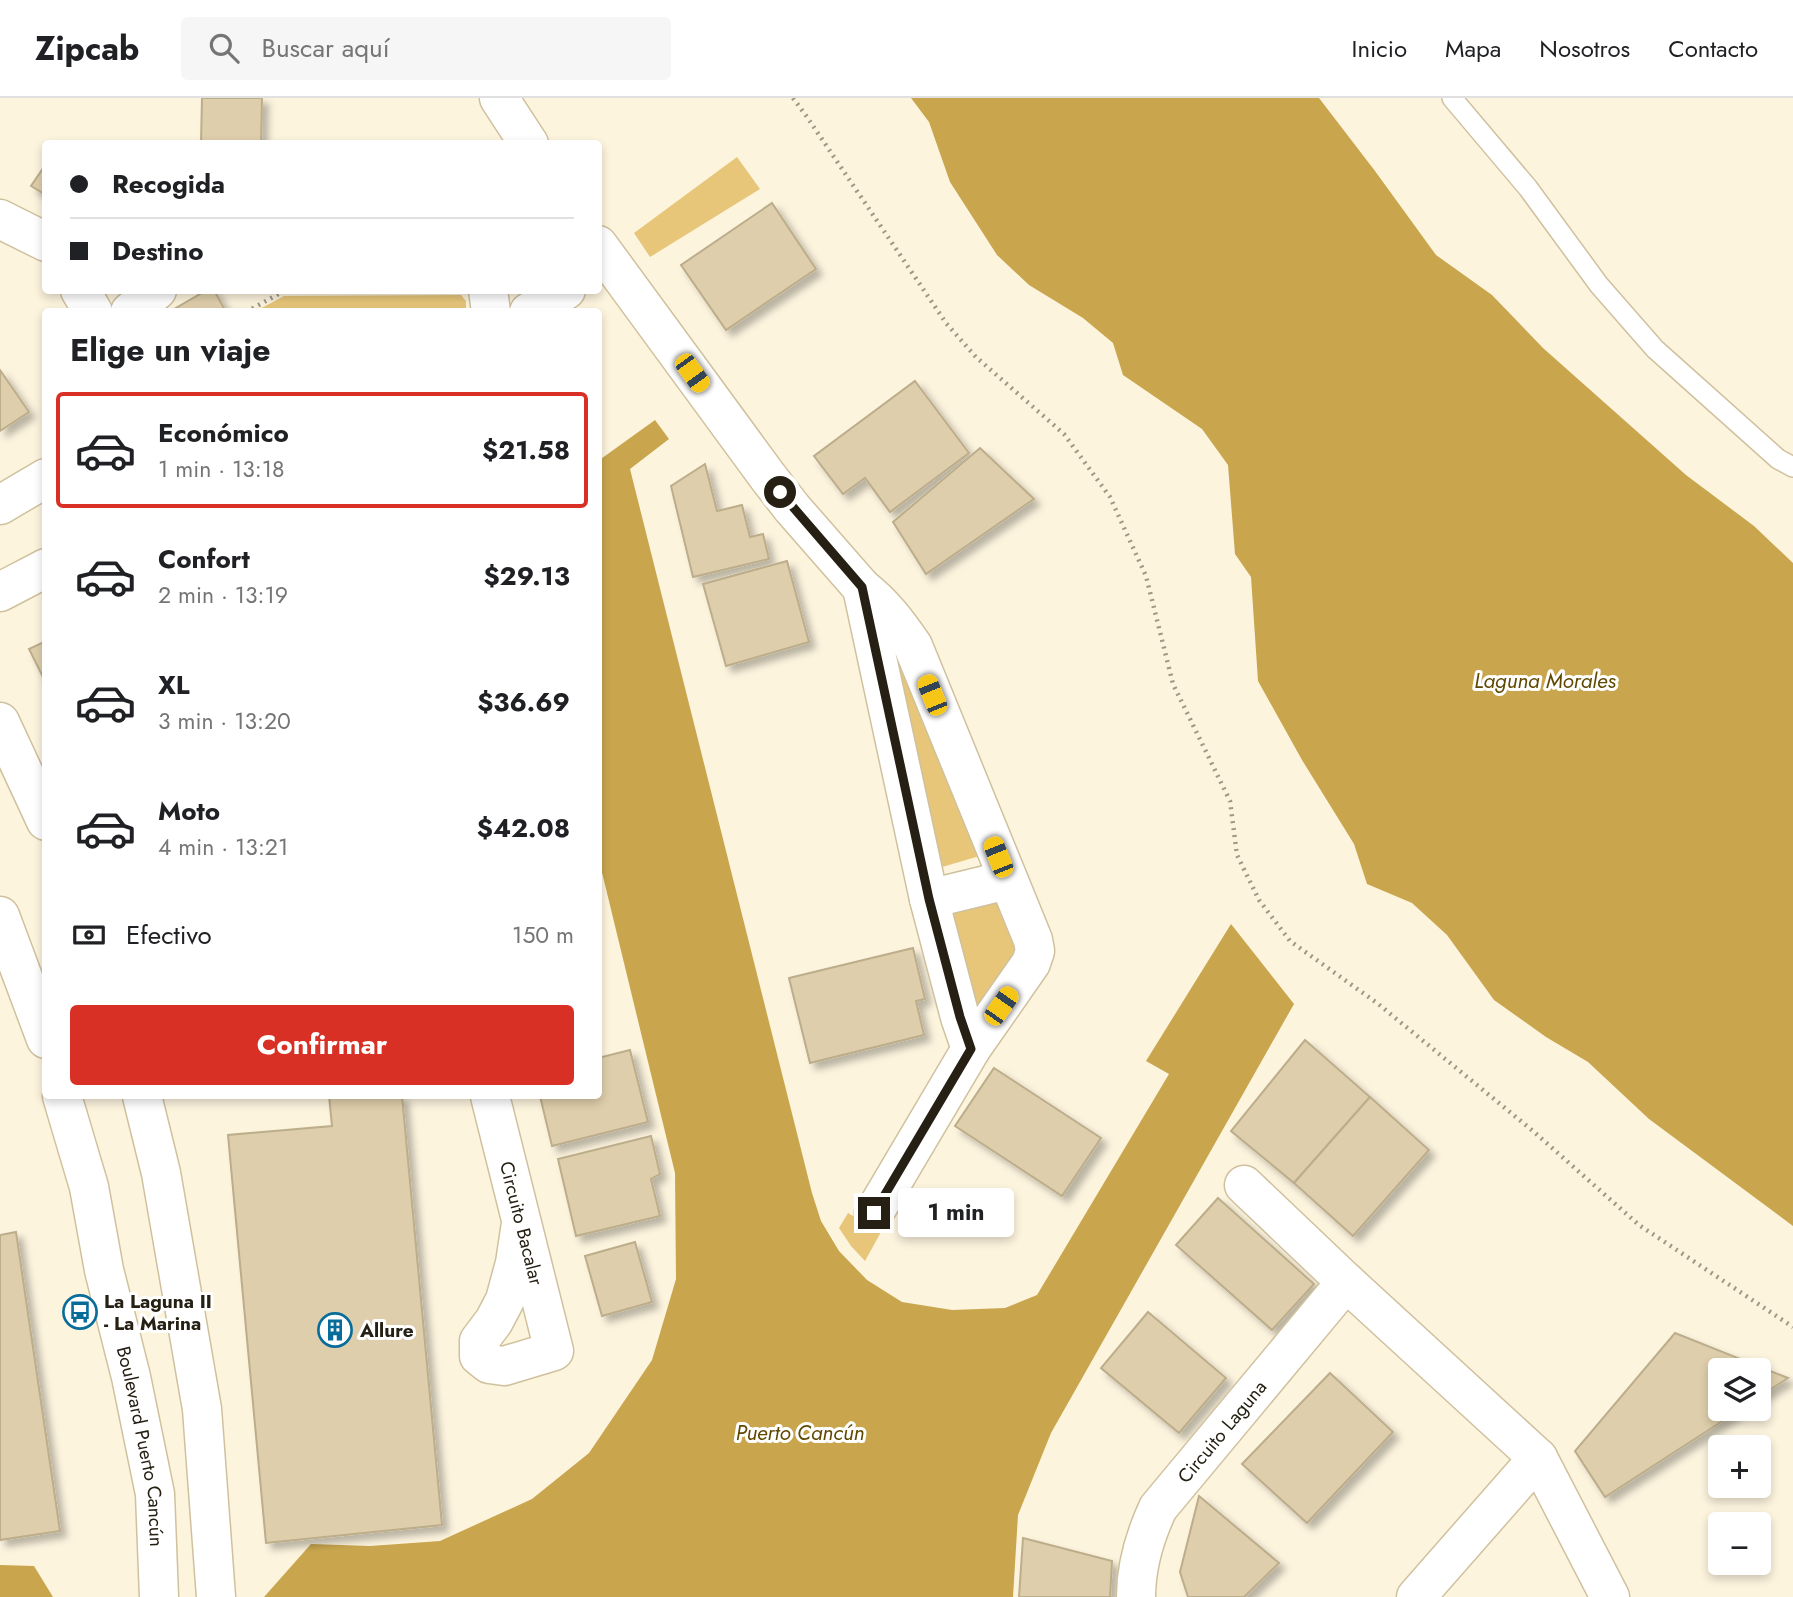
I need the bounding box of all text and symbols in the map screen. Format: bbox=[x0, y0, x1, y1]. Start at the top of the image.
search box bbox=[181, 17, 671, 80]
text: Zipcab bbox=[35, 25, 139, 72]
icon: search bbox=[205, 29, 243, 67]
text: Buscar aquí bbox=[261, 29, 389, 67]
text: Inicio bbox=[1352, 31, 1407, 66]
text: Mapa bbox=[1445, 31, 1501, 66]
text: Nosotros bbox=[1539, 31, 1630, 66]
text: Contacto bbox=[1668, 31, 1758, 66]
text: Recogida bbox=[112, 165, 225, 203]
text: Destino bbox=[112, 232, 204, 270]
text: Elige un viaje bbox=[70, 327, 271, 373]
car bbox=[672, 350, 713, 396]
text: Económico bbox=[158, 414, 289, 452]
icon: car bbox=[74, 419, 137, 482]
text: $21.58 bbox=[482, 431, 570, 469]
text: 1 min · 13:18 bbox=[158, 452, 285, 486]
route start bbox=[764, 476, 796, 508]
text: Confort bbox=[158, 540, 250, 578]
icon: car bbox=[74, 545, 137, 608]
text: $29.13 bbox=[483, 557, 570, 595]
text: 2 min · 13:19 bbox=[158, 578, 288, 612]
text: XL bbox=[158, 666, 190, 704]
water label: Laguna Morales bbox=[1474, 666, 1616, 696]
icon: car bbox=[74, 671, 137, 734]
car bbox=[915, 672, 950, 718]
text: $36.69 bbox=[477, 683, 570, 721]
text: 3 min · 13:20 bbox=[158, 704, 291, 738]
text: Moto bbox=[158, 792, 220, 830]
icon: car bbox=[74, 797, 137, 860]
text: $42.08 bbox=[477, 809, 570, 847]
text: 4 min · 13:21 bbox=[158, 830, 288, 864]
car bbox=[981, 834, 1016, 880]
icon: cash bbox=[70, 916, 108, 954]
text: Efectivo bbox=[126, 916, 212, 954]
text: 150 m bbox=[512, 918, 574, 952]
car bbox=[981, 983, 1022, 1029]
button: Confirmar bbox=[70, 1005, 574, 1085]
street label: Circuito Bacalar bbox=[493, 1158, 551, 1288]
callout: 1 min bbox=[898, 1188, 1014, 1238]
text: 1 min bbox=[927, 1195, 985, 1229]
route end bbox=[858, 1197, 890, 1229]
place label: La Laguna II - La Marina bbox=[104, 1288, 212, 1337]
bus stop icon: La Laguna II - La Marina bbox=[61, 1293, 99, 1331]
building icon: Allure bbox=[316, 1311, 354, 1349]
place label: Allure bbox=[359, 1317, 414, 1344]
street label: Boulevard Puerto Cancún bbox=[110, 1343, 171, 1547]
map controls bbox=[1708, 1358, 1771, 1575]
button: layers bbox=[1708, 1358, 1771, 1421]
street label: Circuito Laguna bbox=[1171, 1374, 1273, 1489]
water label: Puerto Cancún bbox=[736, 1418, 864, 1448]
button: + bbox=[1708, 1435, 1771, 1498]
button: − bbox=[1708, 1512, 1771, 1575]

